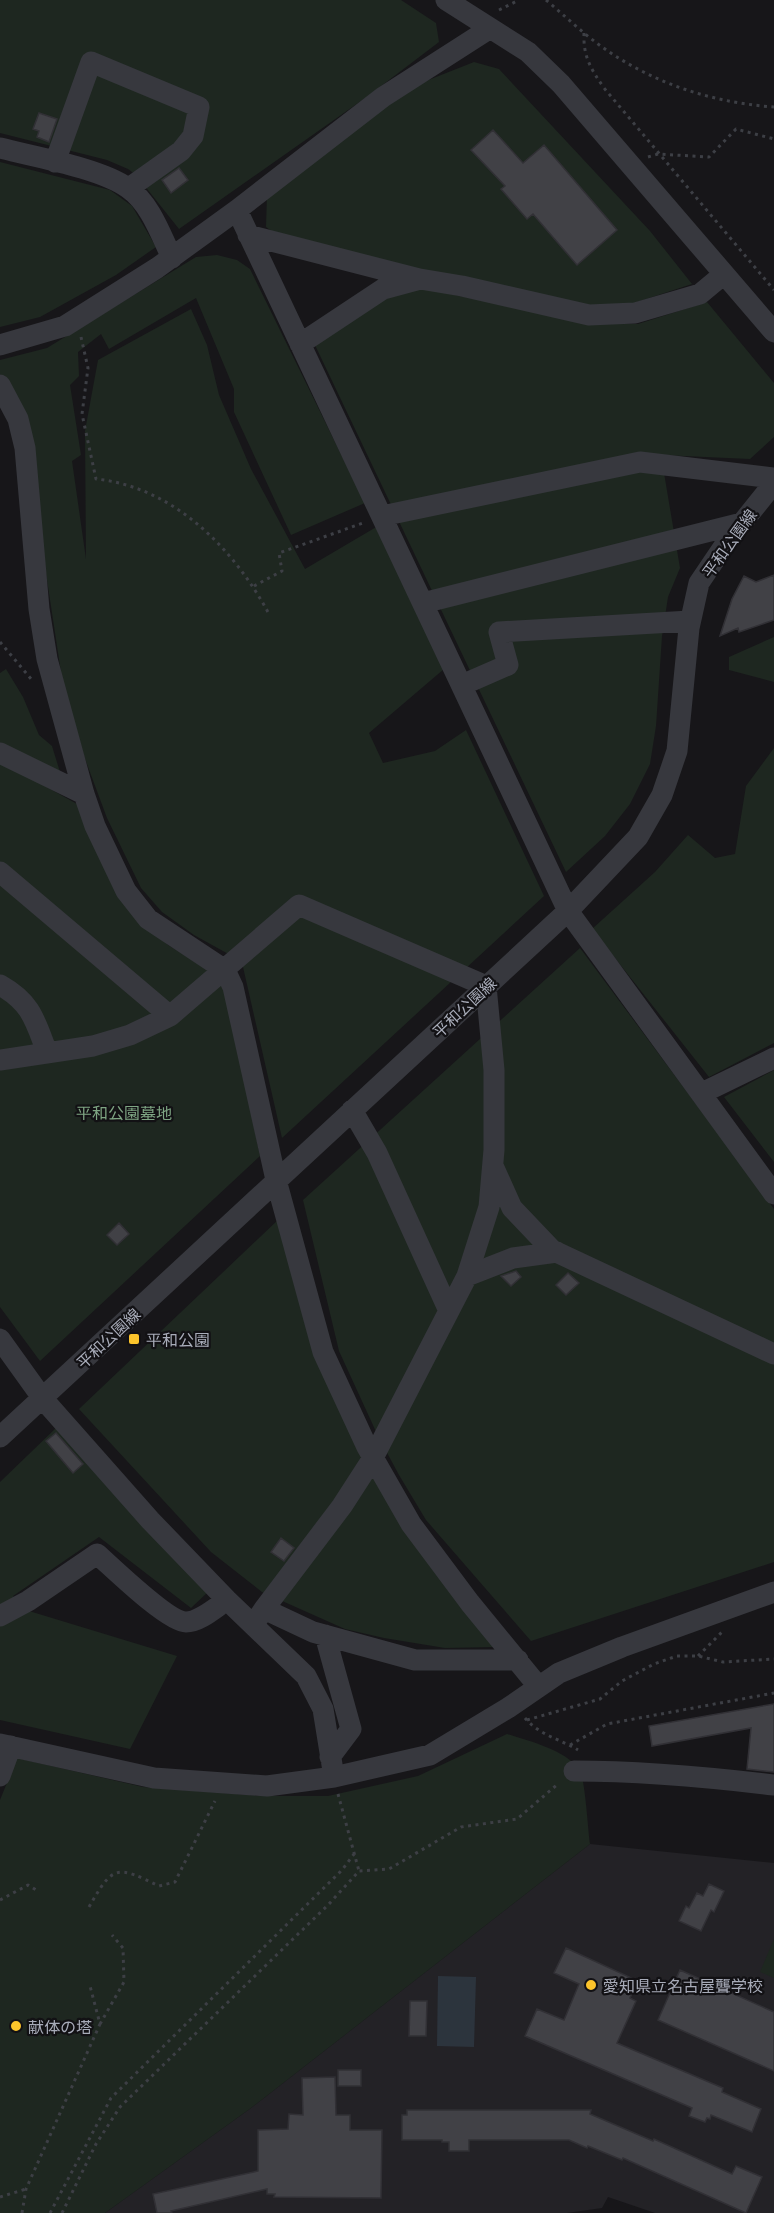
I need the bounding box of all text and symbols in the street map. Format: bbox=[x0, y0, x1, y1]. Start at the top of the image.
street label: 平和公園線 bbox=[698, 505, 760, 581]
street label: 平和公園線 bbox=[428, 973, 500, 1041]
park label: 平和公園墓地 bbox=[76, 1103, 172, 1122]
street label: 平和公園線 bbox=[72, 1304, 144, 1372]
place label: 平和公園 bbox=[146, 1330, 210, 1349]
marker: 平和公園 bbox=[127, 1332, 141, 1346]
place label: 愛知県立名古屋聾学校 bbox=[603, 1976, 763, 1995]
marker: 愛知県立名古屋聾学校 bbox=[584, 1978, 598, 1992]
place label: 献体の塔 bbox=[28, 2017, 92, 2036]
marker: 献体の塔 bbox=[9, 2019, 23, 2033]

